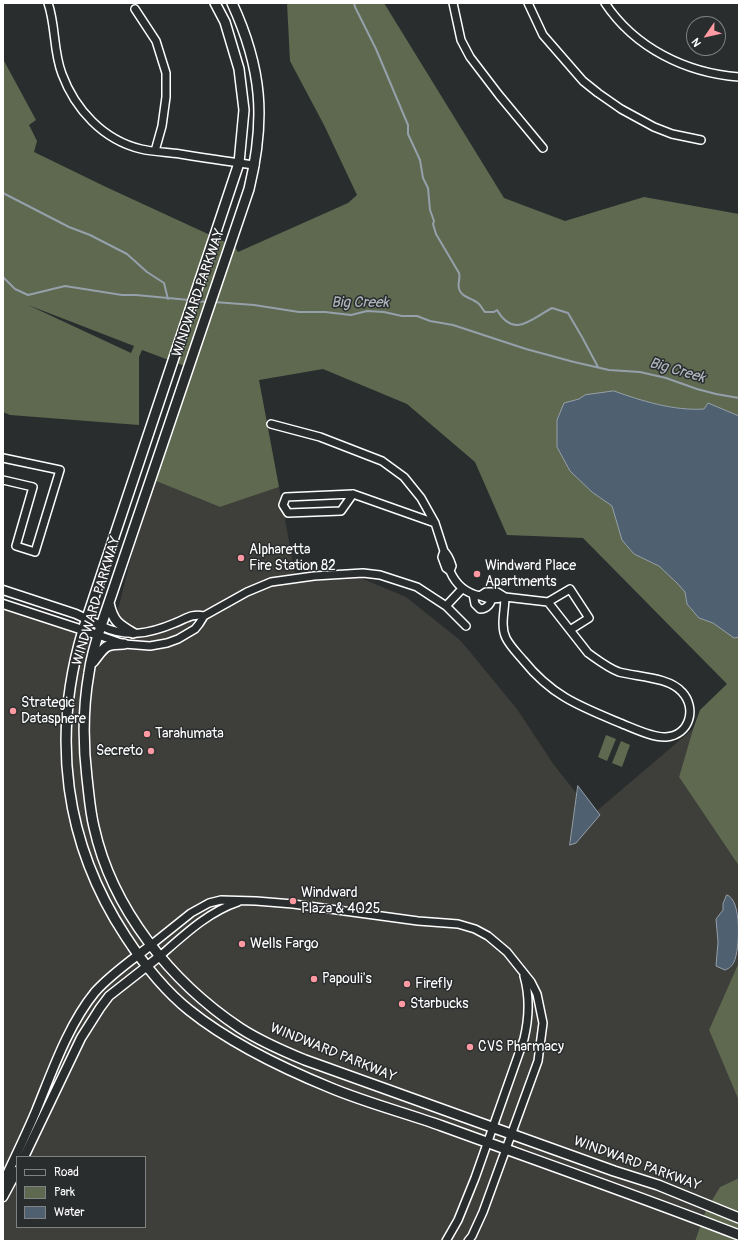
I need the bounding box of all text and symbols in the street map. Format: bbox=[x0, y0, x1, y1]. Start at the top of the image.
north arrow bbox=[686, 16, 726, 56]
text: N bbox=[689, 36, 704, 49]
street label: WINDWARD PARKWAY bbox=[169, 227, 229, 359]
water label: Big Creek bbox=[331, 294, 389, 312]
water label: Big Creek bbox=[647, 354, 707, 388]
street label: WINDWARD PARKWAY bbox=[69, 534, 125, 668]
place label: Alpharetta Fire Station 82 bbox=[249, 542, 336, 574]
marker: Alpharetta Fire Station 82 bbox=[236, 553, 246, 563]
place label: Windward Place Apartments bbox=[485, 558, 576, 590]
marker: Windward Place Apartments bbox=[472, 569, 482, 579]
place label: Strategic Datasphere bbox=[21, 695, 86, 728]
marker: Strategic Datasphere bbox=[8, 706, 18, 716]
place label: Tarahumata bbox=[155, 726, 224, 742]
marker: Tarahumata bbox=[142, 729, 152, 739]
place label: Secreto bbox=[96, 743, 143, 759]
marker: Secreto bbox=[146, 746, 156, 756]
place label: Windward Plaza & 4025 bbox=[301, 885, 380, 918]
marker: Windward Plaza & 4025 bbox=[288, 896, 298, 906]
place label: Wells Fargo bbox=[250, 936, 318, 952]
marker: Wells Fargo bbox=[237, 939, 247, 949]
place label: Papouli's bbox=[322, 971, 372, 987]
marker: Papouli's bbox=[309, 974, 319, 984]
place label: Firefly bbox=[415, 976, 453, 992]
marker: Firefly bbox=[402, 979, 412, 989]
place label: Starbucks bbox=[410, 996, 468, 1012]
marker: Starbucks bbox=[397, 999, 407, 1009]
street label: WINDWARD PARKWAY bbox=[268, 1020, 398, 1086]
place label: CVS Pharmacy bbox=[478, 1039, 564, 1055]
marker: CVS Pharmacy bbox=[465, 1042, 475, 1052]
street label: WINDWARD PARKWAY bbox=[571, 1133, 703, 1195]
legend bbox=[16, 1156, 146, 1228]
text: Road bbox=[54, 1165, 79, 1180]
text: Park bbox=[54, 1185, 75, 1200]
text: Water bbox=[54, 1205, 85, 1220]

